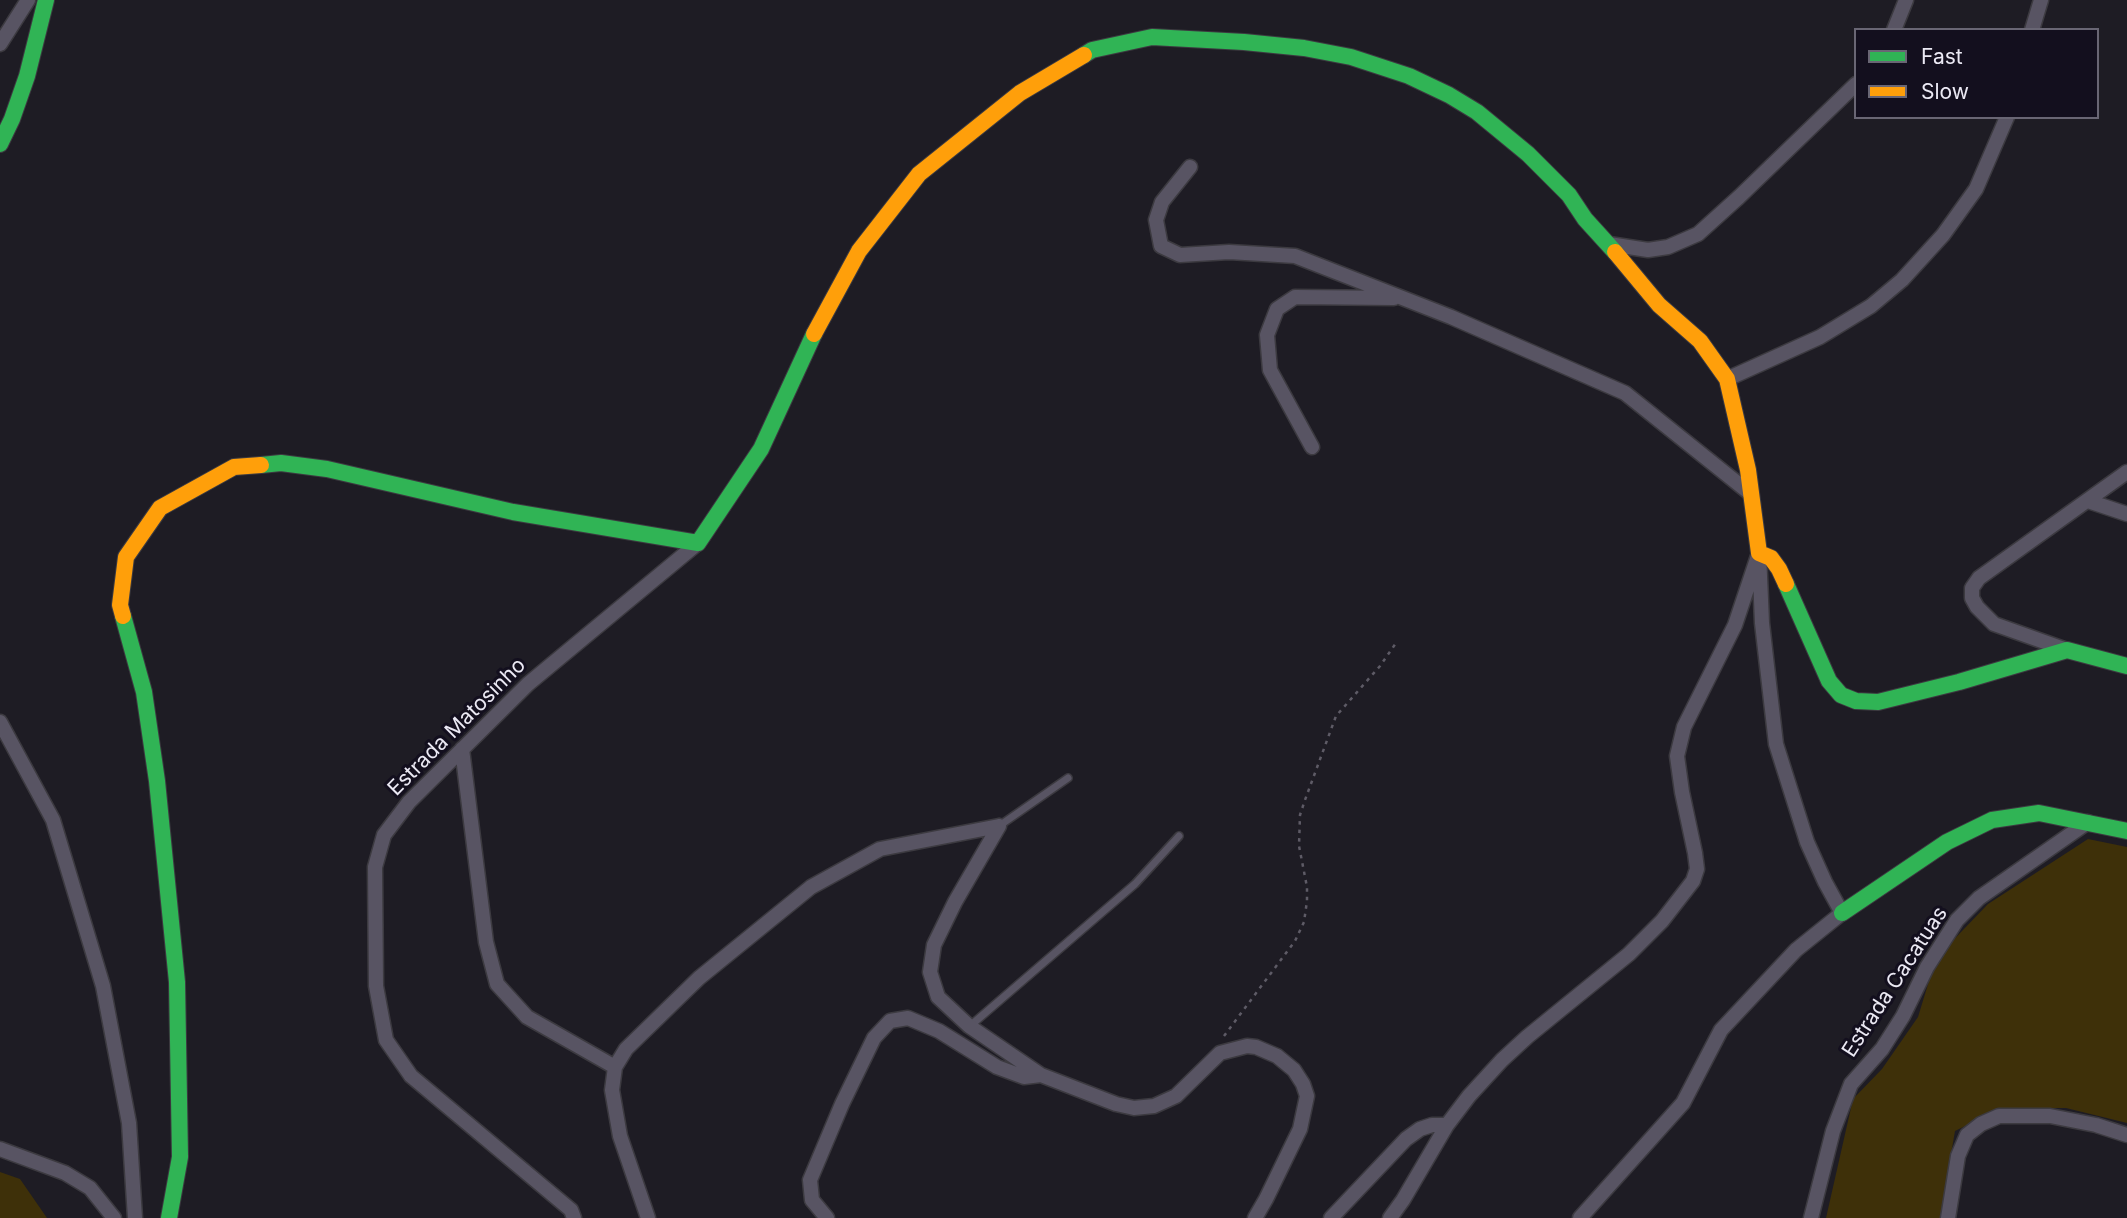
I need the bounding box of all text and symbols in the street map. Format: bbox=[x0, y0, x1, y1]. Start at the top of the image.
legend bbox=[1854, 28, 2099, 119]
text: Fast bbox=[1921, 44, 1963, 69]
text: Slow bbox=[1921, 79, 1969, 104]
street label: Estrada Matosinho bbox=[383, 653, 531, 801]
street label: Estrada Cacatuas bbox=[1837, 902, 1953, 1062]

